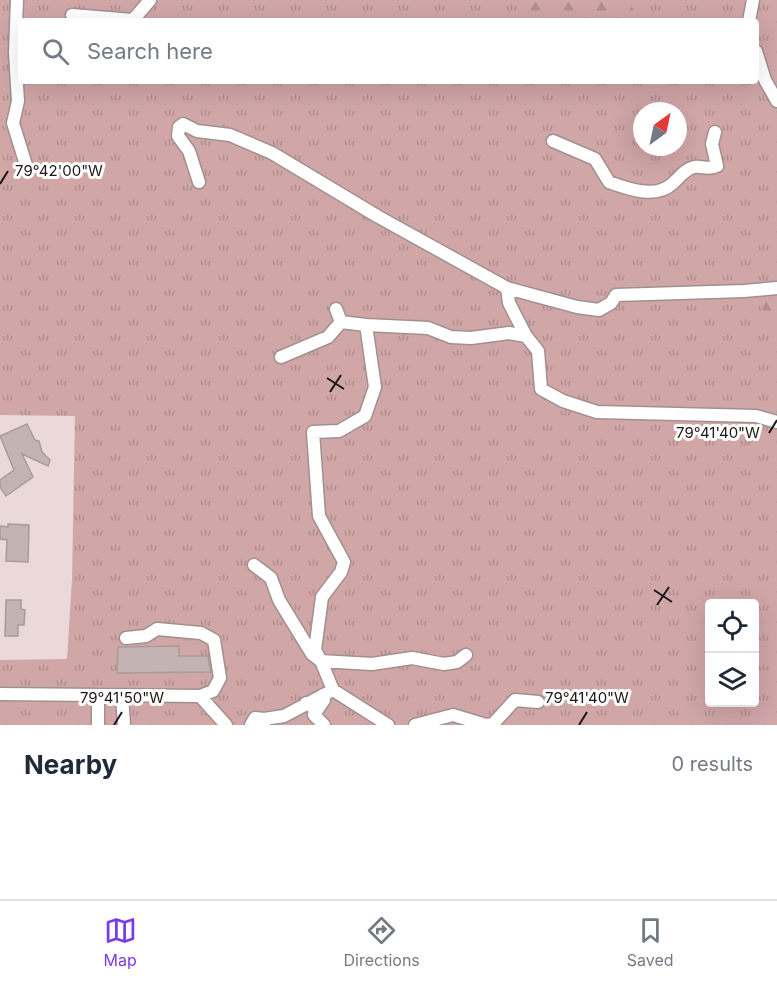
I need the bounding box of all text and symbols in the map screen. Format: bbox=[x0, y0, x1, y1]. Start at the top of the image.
search box bbox=[18, 18, 759, 84]
icon: search bbox=[39, 35, 72, 68]
text: Search here bbox=[87, 38, 213, 64]
north arrow bbox=[633, 102, 687, 156]
text: 79°42'00"W bbox=[15, 161, 103, 180]
text: 79°41'40"W bbox=[676, 423, 760, 442]
map controls bbox=[705, 599, 759, 707]
button: locate bbox=[705, 599, 759, 653]
button: layers bbox=[705, 653, 759, 707]
text: 79°41'50"W bbox=[80, 688, 164, 707]
text: 79°41'40"W bbox=[545, 688, 629, 707]
text: Nearby bbox=[24, 749, 117, 780]
text: 0 results bbox=[671, 752, 753, 776]
tab: Map bbox=[103, 914, 137, 970]
tab: Directions bbox=[344, 914, 420, 970]
tab: Saved bbox=[627, 914, 674, 970]

